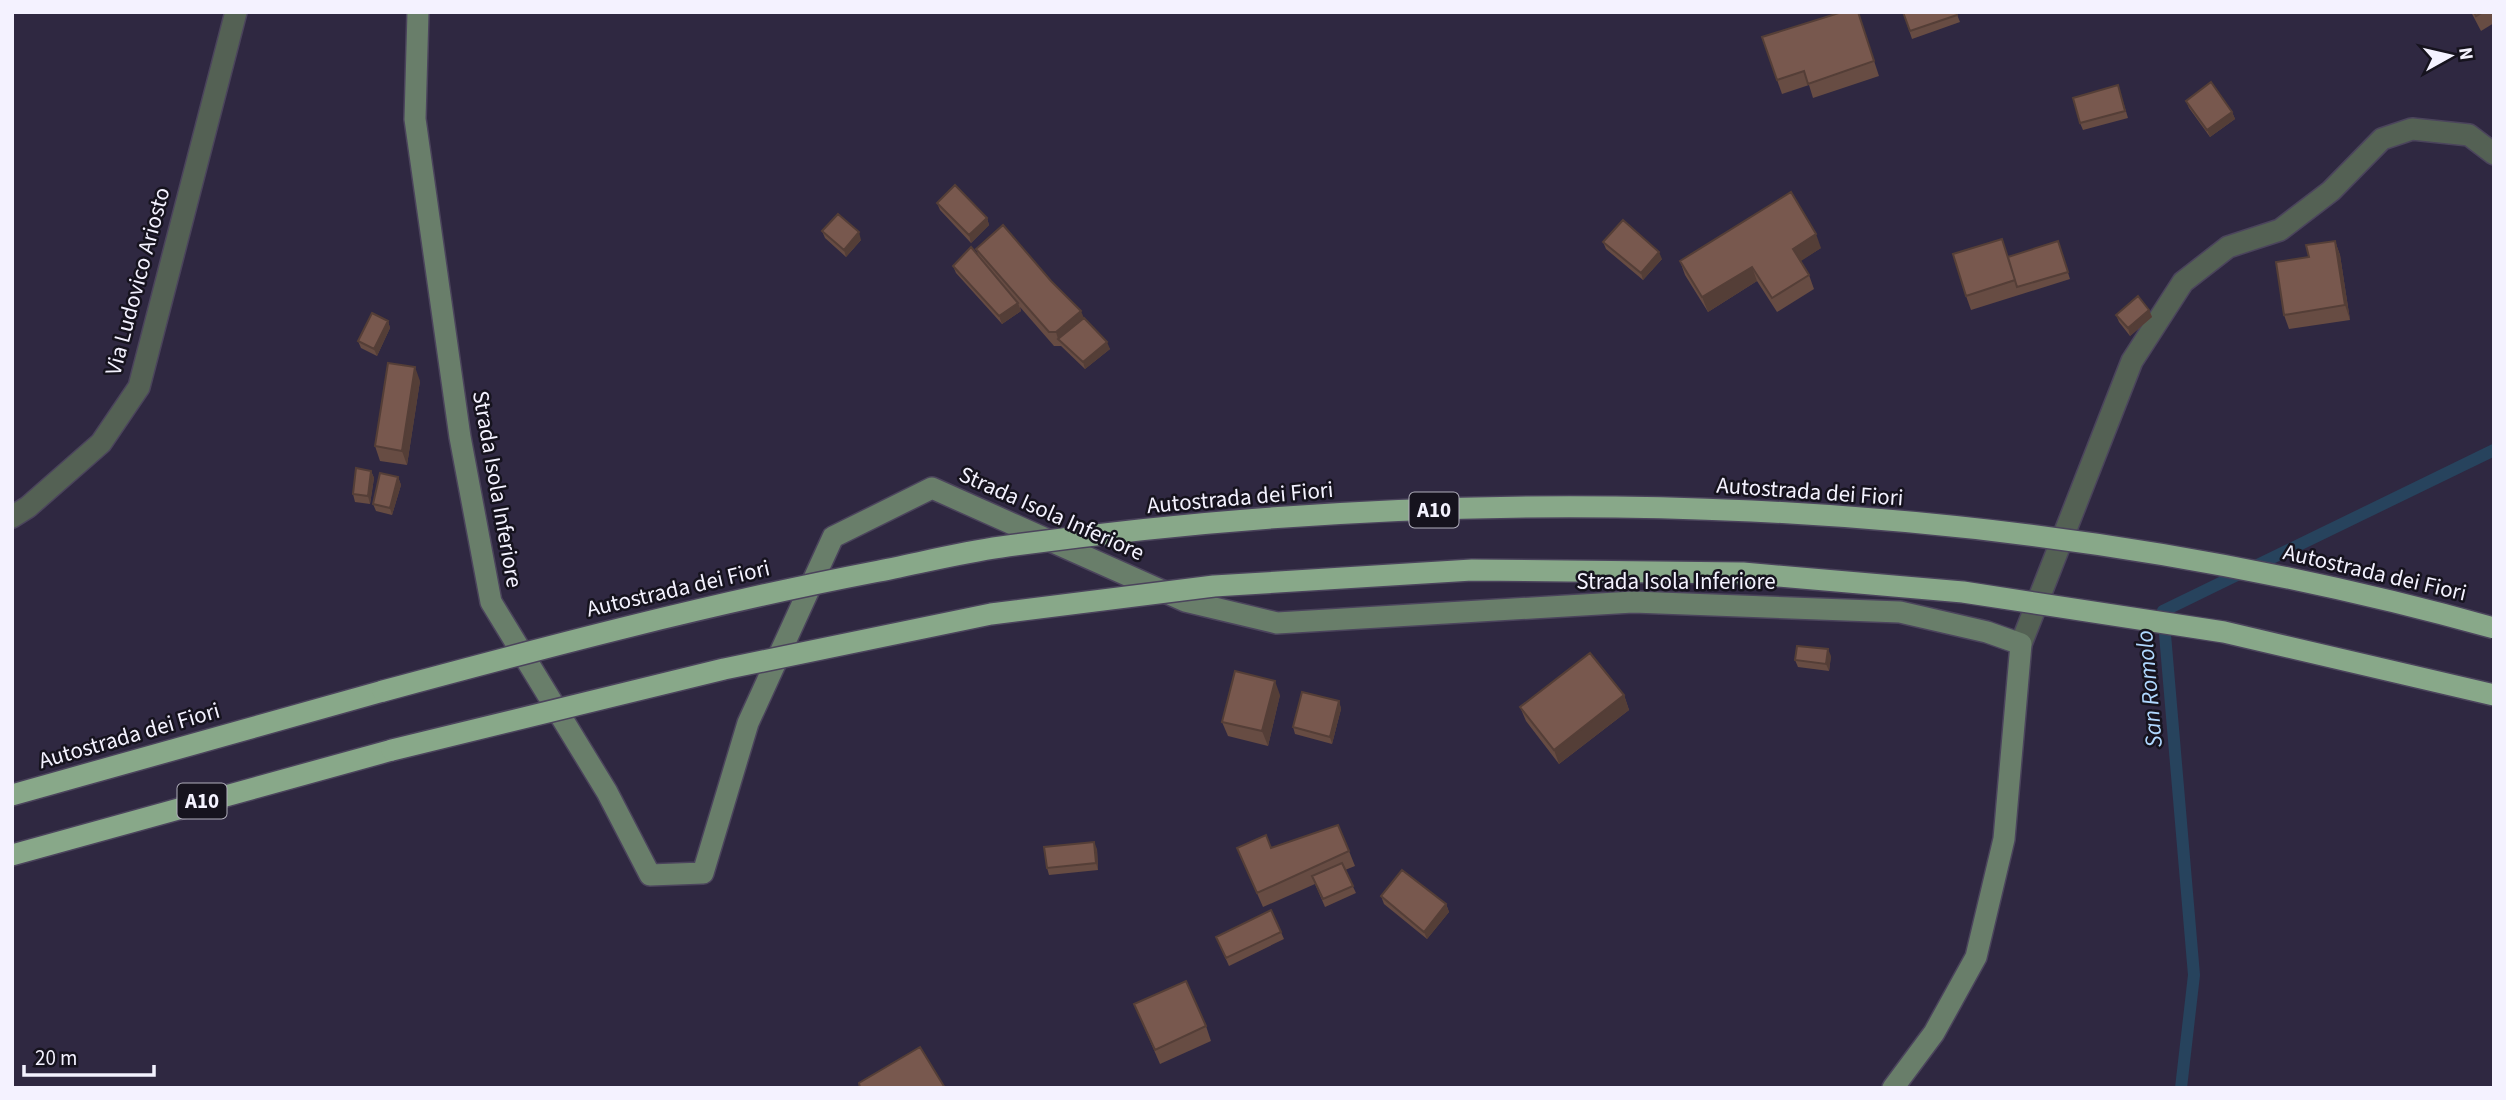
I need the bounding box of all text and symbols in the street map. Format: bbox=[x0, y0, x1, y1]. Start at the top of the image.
north arrow bbox=[2415, 21, 2485, 91]
text: N bbox=[2451, 46, 2480, 62]
street label: Via Ludovico Ariosto bbox=[97, 183, 178, 379]
street label: Strada Isola Inferiore bbox=[464, 388, 531, 590]
street label: Strada Isola Inferiore bbox=[954, 458, 1150, 569]
street label: Autostrada dei Fiori bbox=[1715, 469, 1905, 514]
street label: Autostrada dei Fiori bbox=[1145, 473, 1335, 522]
road number: A10 bbox=[1410, 492, 1458, 528]
street label: Autostrada dei Fiori bbox=[2280, 535, 2470, 610]
street label: Autostrada dei Fiori bbox=[583, 551, 773, 626]
street label: Strada Isola Inferiore bbox=[1576, 565, 1776, 598]
water label: San Romolo bbox=[2127, 629, 2172, 749]
street label: Autostrada dei Fiori bbox=[35, 694, 224, 777]
road number: A10 bbox=[178, 784, 227, 818]
scale bar bbox=[24, 1034, 154, 1078]
text: 20 m bbox=[35, 1043, 77, 1073]

